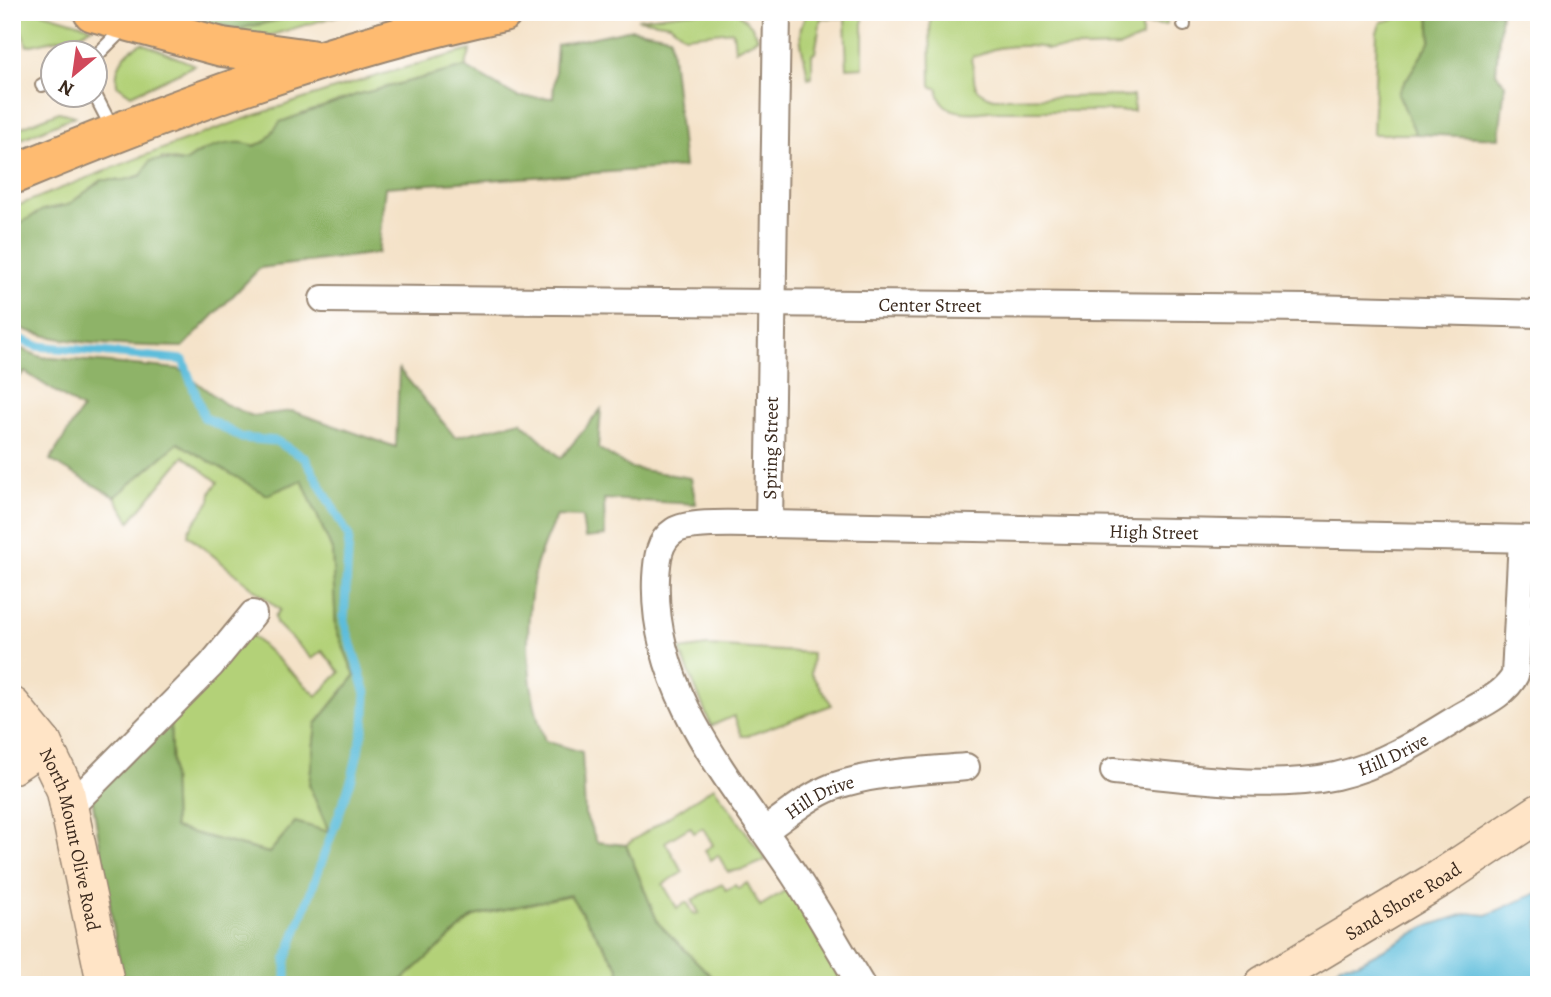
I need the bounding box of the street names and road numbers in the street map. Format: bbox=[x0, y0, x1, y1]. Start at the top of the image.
street label: Center Street bbox=[878, 292, 982, 319]
street label: Spring Street bbox=[757, 396, 785, 500]
street label: High Street bbox=[1109, 519, 1199, 546]
street label: Hill Drive bbox=[1354, 727, 1433, 783]
street label: North Mount Olive Road bbox=[33, 743, 107, 934]
street label: Hill Drive bbox=[780, 769, 857, 826]
street label: Sand Shore Road bbox=[1340, 856, 1467, 947]

